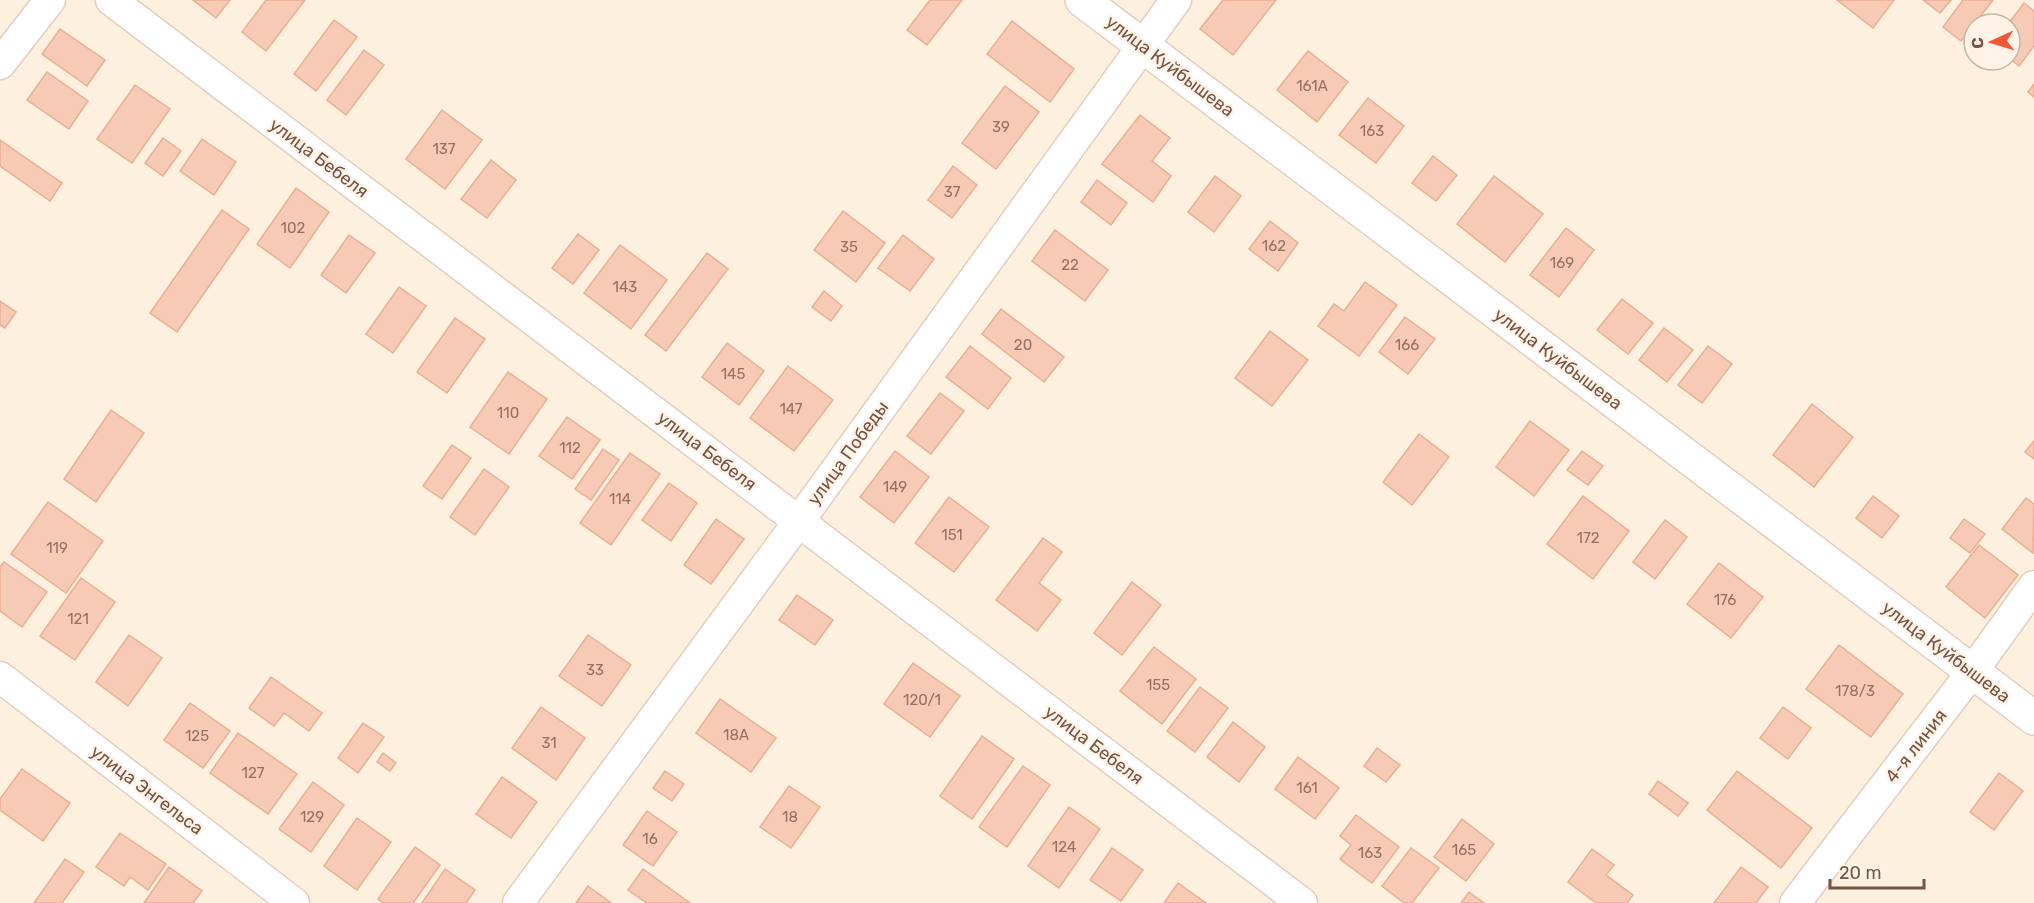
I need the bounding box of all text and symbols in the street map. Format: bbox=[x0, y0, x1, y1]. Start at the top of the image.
street label: улица Куйбышева bbox=[1101, 11, 1239, 121]
north arrow bbox=[1962, 12, 2022, 72]
text: С bbox=[1968, 37, 1987, 49]
house number: 161А bbox=[1296, 77, 1328, 95]
street label: улица Бебеля bbox=[265, 114, 373, 202]
house number: 39 bbox=[992, 118, 1010, 136]
house number: 163 bbox=[1360, 122, 1384, 140]
house number: 137 bbox=[432, 140, 456, 158]
house number: 37 bbox=[944, 183, 961, 201]
house number: 102 bbox=[281, 219, 306, 237]
house number: 162 bbox=[1262, 237, 1286, 255]
house number: 35 bbox=[840, 238, 858, 256]
house number: 169 bbox=[1550, 254, 1574, 272]
house number: 22 bbox=[1061, 256, 1079, 274]
house number: 143 bbox=[613, 278, 637, 296]
street label: улица Куйбышева bbox=[1489, 304, 1627, 414]
house number: 20 bbox=[1014, 336, 1032, 354]
house number: 166 bbox=[1395, 336, 1419, 354]
house number: 145 bbox=[721, 365, 745, 383]
street label: улица Победы bbox=[803, 397, 893, 509]
house number: 147 bbox=[779, 400, 803, 418]
house number: 110 bbox=[497, 404, 519, 422]
street label: улица Бебеля bbox=[653, 407, 761, 495]
house number: 112 bbox=[559, 439, 581, 457]
house number: 149 bbox=[883, 478, 907, 496]
house number: 114 bbox=[609, 490, 631, 508]
house number: 151 bbox=[941, 526, 963, 544]
house number: 172 bbox=[1577, 529, 1600, 547]
house number: 119 bbox=[46, 539, 68, 557]
house number: 176 bbox=[1714, 591, 1736, 609]
street label: улица Куйбышева bbox=[1877, 597, 2015, 707]
house number: 121 bbox=[67, 610, 89, 628]
house number: 33 bbox=[586, 661, 604, 679]
house number: 155 bbox=[1146, 676, 1170, 694]
house number: 178/3 bbox=[1835, 682, 1875, 700]
house number: 120/1 bbox=[903, 691, 941, 709]
street label: улица Бебеля bbox=[1040, 701, 1148, 789]
street label: 4-я линия bbox=[1880, 705, 1952, 787]
house number: 18А bbox=[723, 726, 749, 744]
house number: 125 bbox=[185, 727, 209, 745]
house number: 31 bbox=[541, 734, 557, 752]
street label: улица Энгельса bbox=[86, 740, 208, 840]
house number: 127 bbox=[242, 764, 265, 782]
house number: 161 bbox=[1296, 779, 1318, 797]
house number: 129 bbox=[300, 808, 324, 826]
house number: 18 bbox=[782, 808, 798, 826]
house number: 16 bbox=[642, 830, 658, 848]
house number: 124 bbox=[1052, 838, 1076, 856]
house number: 165 bbox=[1452, 841, 1476, 859]
house number: 163 bbox=[1358, 844, 1382, 862]
scale bar bbox=[1830, 852, 1924, 890]
text: 20 m bbox=[1839, 862, 1881, 884]

